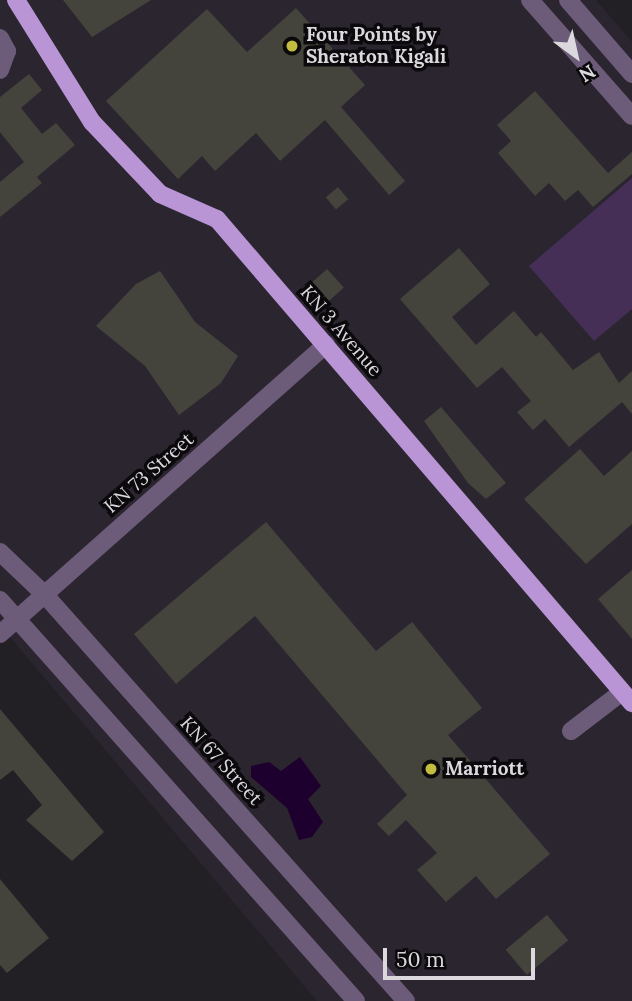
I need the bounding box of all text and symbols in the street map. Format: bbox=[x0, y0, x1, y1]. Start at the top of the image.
north arrow bbox=[541, 21, 611, 91]
place label: Four Points by Sheraton Kigali bbox=[306, 24, 446, 68]
marker: Four Points by Sheraton Kigali bbox=[284, 38, 300, 54]
text: N bbox=[575, 60, 600, 88]
street label: KN 3 Avenue bbox=[295, 281, 387, 381]
street label: KN 73 Street bbox=[100, 428, 198, 518]
street label: KN 67 Street bbox=[175, 712, 267, 810]
place label: Marriott bbox=[445, 758, 524, 780]
marker: Marriott bbox=[423, 761, 439, 777]
scale bar bbox=[387, 934, 539, 978]
text: 50 m bbox=[396, 946, 445, 973]

